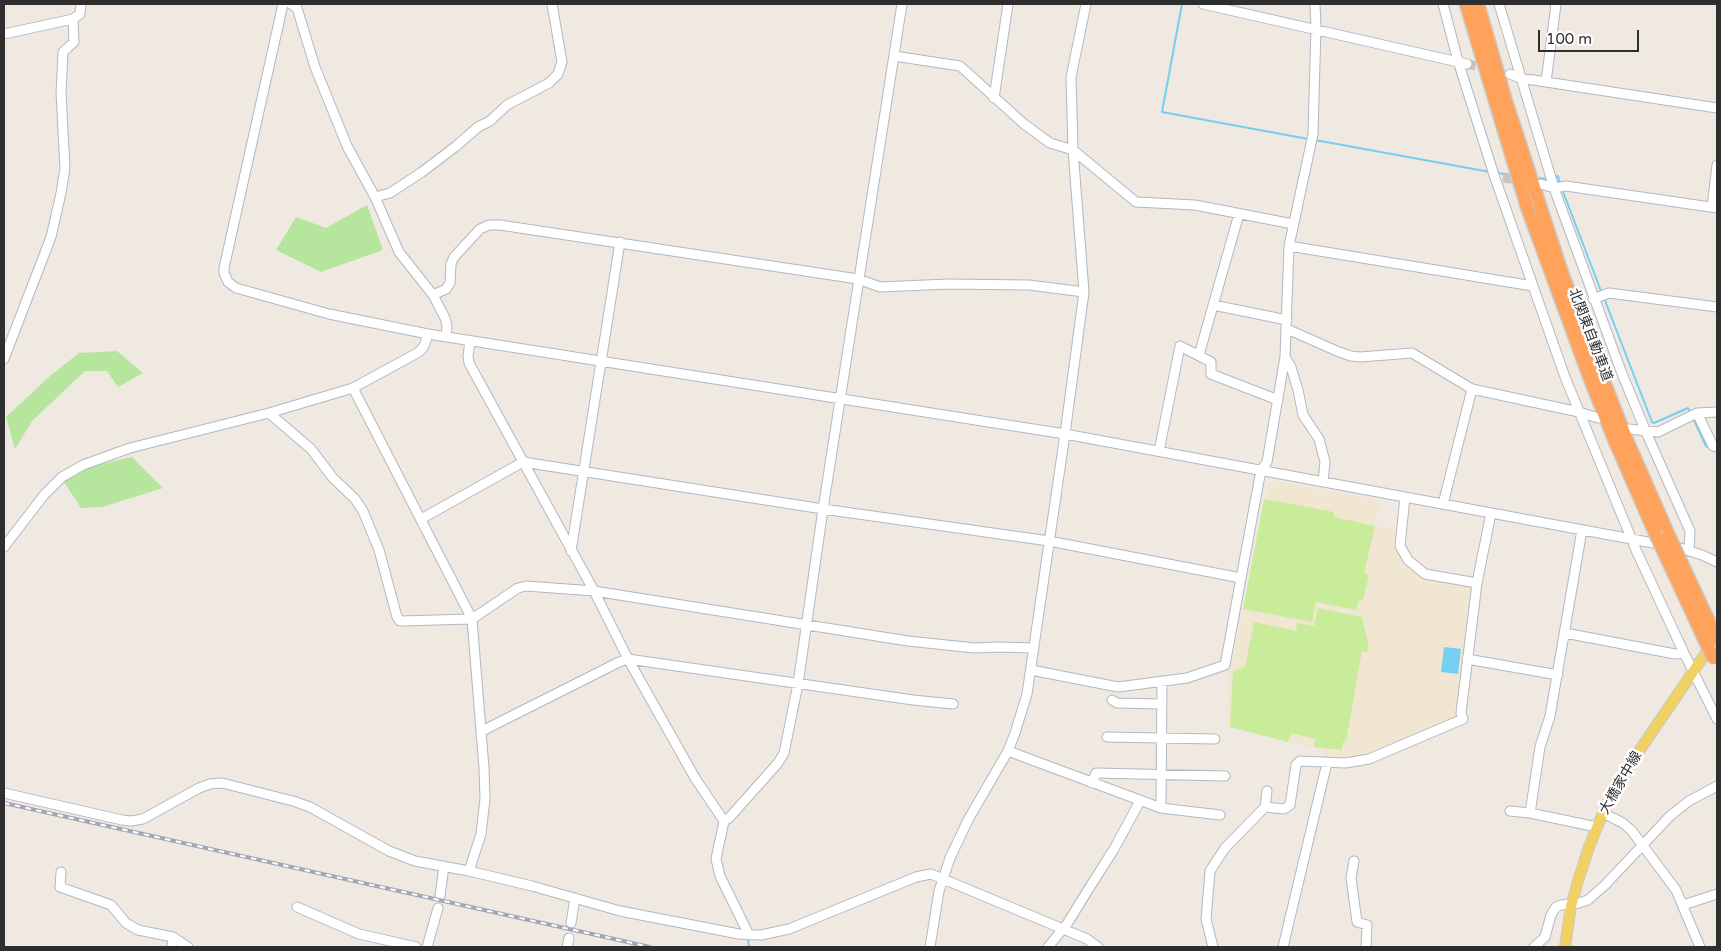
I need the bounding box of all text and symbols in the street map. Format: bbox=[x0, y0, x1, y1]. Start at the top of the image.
scale bar bbox=[1541, 20, 1642, 52]
text: 100 m bbox=[1546, 30, 1592, 48]
street label: 北関東自動車道 bbox=[1565, 286, 1615, 384]
street label: 大橋家中線 bbox=[1596, 748, 1646, 818]

